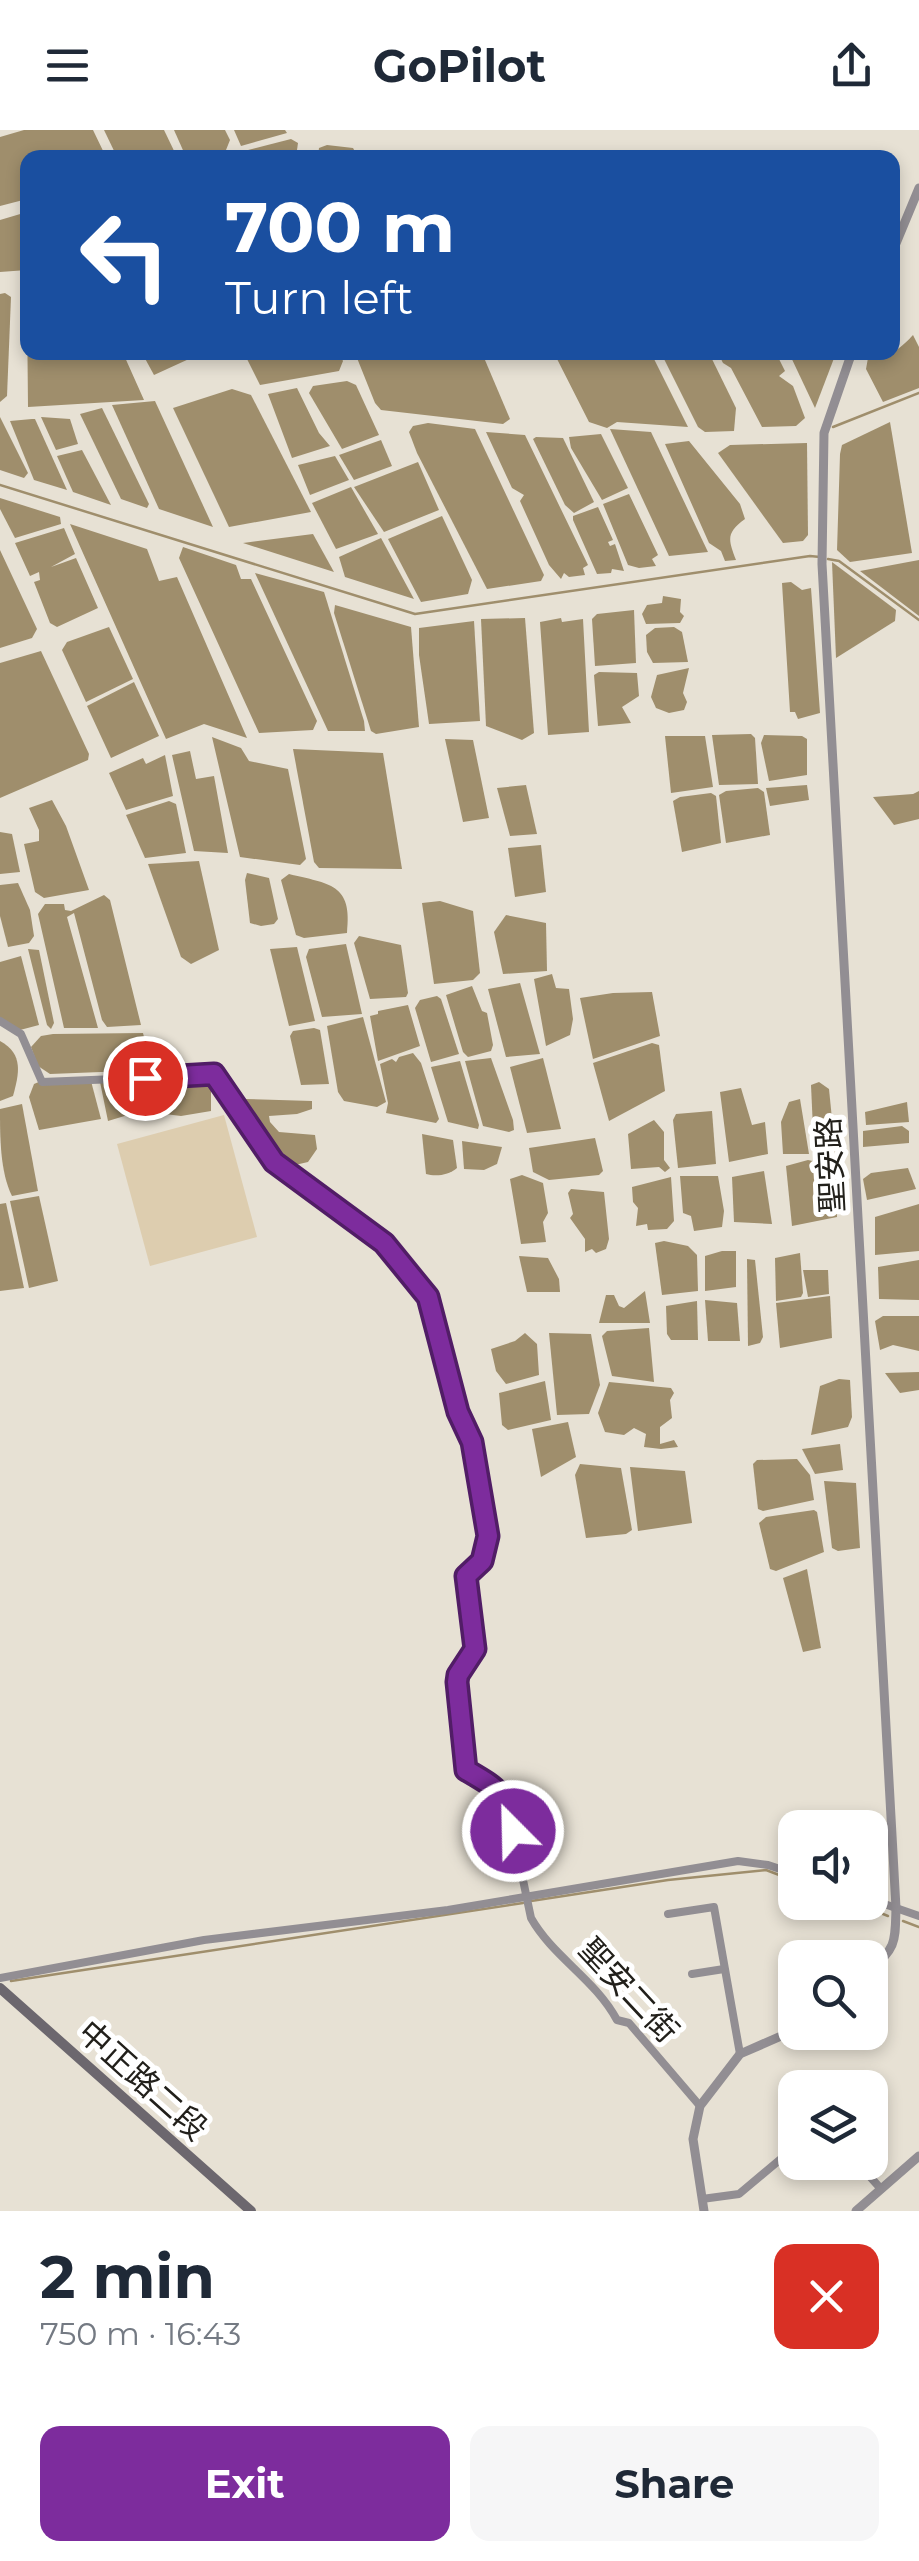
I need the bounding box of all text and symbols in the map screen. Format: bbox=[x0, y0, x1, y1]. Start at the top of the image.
icon: menu bbox=[40, 38, 95, 93]
text: GoPilot bbox=[373, 38, 546, 93]
icon: share bbox=[824, 38, 879, 93]
text: 700 m bbox=[225, 184, 455, 270]
icon: left bbox=[60, 190, 190, 320]
text: Turn left bbox=[225, 270, 413, 325]
pin bbox=[103, 1036, 188, 1121]
icon: arrive bbox=[118, 1051, 173, 1106]
street label: 聖安路 bbox=[808, 1116, 852, 1214]
position arrow bbox=[461, 1779, 565, 1883]
map controls bbox=[778, 1810, 888, 2180]
button: sound bbox=[778, 1810, 888, 1920]
street label: 聖安二街 bbox=[571, 1930, 687, 2050]
button: search bbox=[778, 1940, 888, 2050]
street label: 中正路二段 bbox=[70, 2012, 216, 2148]
button: layers bbox=[778, 2070, 888, 2180]
text: 2 min bbox=[40, 2240, 215, 2313]
button: close bbox=[774, 2244, 879, 2349]
text: 750 m · 16:43 bbox=[40, 2314, 241, 2353]
button: Exit bbox=[40, 2426, 450, 2541]
button: Share bbox=[470, 2426, 879, 2541]

